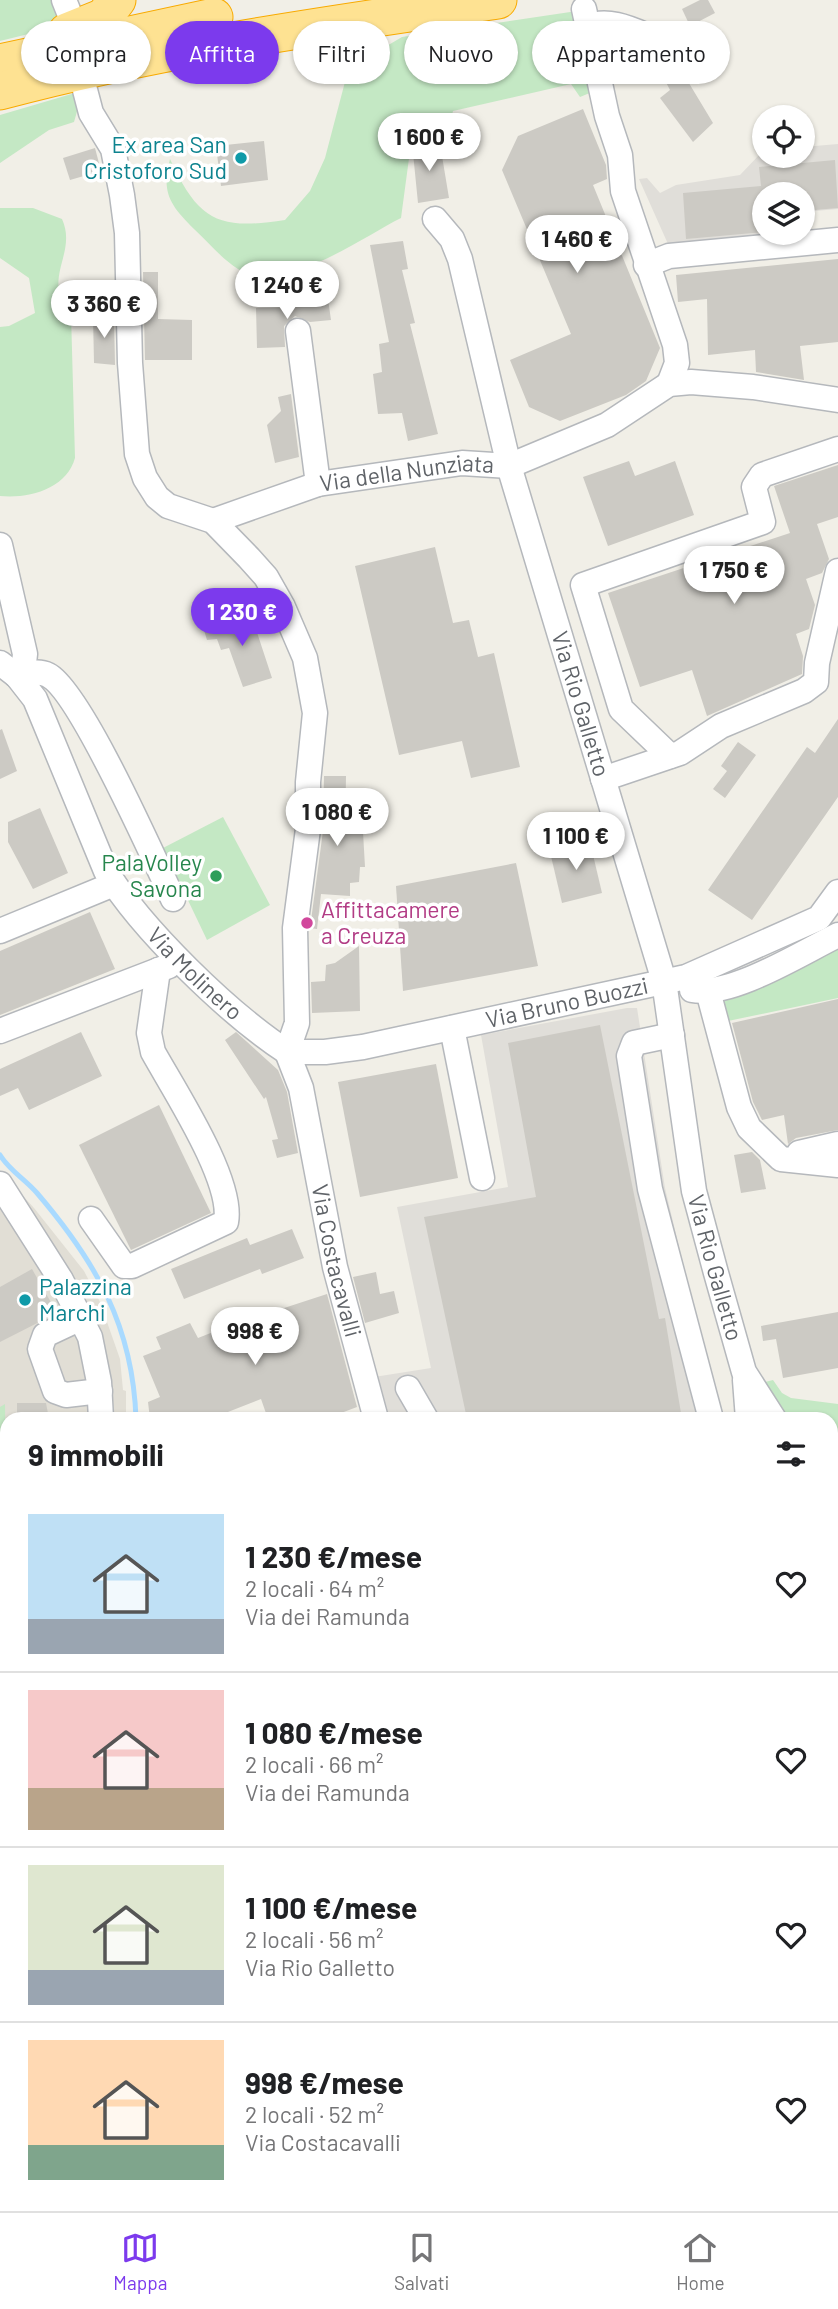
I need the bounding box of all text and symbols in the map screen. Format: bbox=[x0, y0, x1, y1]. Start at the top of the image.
chip: Compra bbox=[21, 21, 151, 84]
chip: Affitta bbox=[165, 21, 279, 84]
chip: Filtri bbox=[293, 21, 390, 84]
chip: Nuovo bbox=[404, 21, 518, 84]
chip: Appartamento bbox=[532, 21, 730, 84]
map controls bbox=[752, 105, 815, 245]
button: locate bbox=[752, 105, 815, 168]
pin: 1 600 € bbox=[364, 114, 494, 173]
text: 1 600 € bbox=[394, 122, 464, 150]
place label: Ex area San Cristoforo Sud bbox=[84, 130, 227, 184]
marker: Ex area San Cristoforo Sud bbox=[233, 150, 249, 166]
button: layers bbox=[752, 182, 815, 245]
pin: 1 460 € bbox=[512, 216, 642, 275]
text: 1 460 € bbox=[541, 224, 613, 252]
pin: 1 240 € bbox=[222, 262, 352, 321]
text: 1 240 € bbox=[251, 270, 323, 298]
pin: 3 360 € bbox=[39, 280, 169, 340]
text: 3 360 € bbox=[67, 289, 141, 317]
street label: Via della Nunziata bbox=[318, 448, 495, 497]
pin: 1 750 € bbox=[669, 546, 799, 606]
text: 1 750 € bbox=[700, 555, 768, 583]
pin: 1 230 € bbox=[177, 588, 307, 648]
text: 1 230 € bbox=[207, 597, 277, 625]
street label: Via Rio Galletto bbox=[547, 628, 617, 780]
pin: 1 080 € bbox=[272, 788, 402, 848]
text: 1 080 € bbox=[302, 797, 372, 825]
pin: 1 100 € bbox=[511, 812, 641, 872]
text: 1 100 € bbox=[543, 821, 609, 849]
place label: PalaVolley Savona bbox=[102, 848, 202, 902]
marker: PalaVolley Savona bbox=[208, 868, 224, 884]
place label: Affittacamere a Creuza bbox=[321, 895, 460, 949]
marker: Affittacamere a Creuza bbox=[299, 915, 315, 931]
street label: Via Molinero bbox=[142, 921, 249, 1026]
street label: Via Bruno Buozzi bbox=[483, 971, 651, 1033]
street label: Via Costacavalli bbox=[307, 1182, 368, 1340]
street label: Via Rio Galletto bbox=[683, 1191, 749, 1344]
place label: Palazzina Marchi bbox=[39, 1272, 132, 1326]
marker: Palazzina Marchi bbox=[17, 1292, 33, 1308]
pin: 998 € bbox=[206, 1308, 304, 1367]
text: 998 € bbox=[227, 1316, 283, 1344]
icon: filters bbox=[772, 1435, 810, 1473]
text: 9 immobili bbox=[28, 1436, 164, 1472]
text: 1 230 €/mese bbox=[245, 1538, 422, 1574]
icon: home bbox=[84, 1542, 168, 1626]
icon: heart bbox=[772, 1565, 810, 1603]
text: 2 locali · 64 m² bbox=[245, 1574, 384, 1602]
text: Via dei Ramunda bbox=[245, 1602, 410, 1630]
text: 1 080 €/mese bbox=[245, 1714, 423, 1750]
icon: home bbox=[84, 1718, 168, 1802]
icon: heart bbox=[772, 1741, 810, 1779]
text: 2 locali · 66 m² bbox=[245, 1750, 383, 1778]
text: Via dei Ramunda bbox=[245, 1778, 410, 1806]
text: 1 100 €/mese bbox=[245, 1889, 417, 1925]
icon: home bbox=[84, 1893, 168, 1977]
icon: heart bbox=[772, 1916, 810, 1954]
text: 2 locali · 56 m² bbox=[245, 1925, 383, 1953]
text: Via Rio Galletto bbox=[245, 1953, 395, 1981]
text: 998 €/mese bbox=[245, 2064, 404, 2100]
icon: home bbox=[84, 2068, 168, 2152]
icon: heart bbox=[772, 2091, 810, 2129]
text: 2 locali · 52 m² bbox=[245, 2100, 384, 2128]
text: Via Costacavalli bbox=[245, 2128, 401, 2156]
tab: Mappa bbox=[113, 2229, 167, 2294]
tab: Salvati bbox=[394, 2229, 449, 2294]
tab: Home bbox=[676, 2229, 725, 2294]

